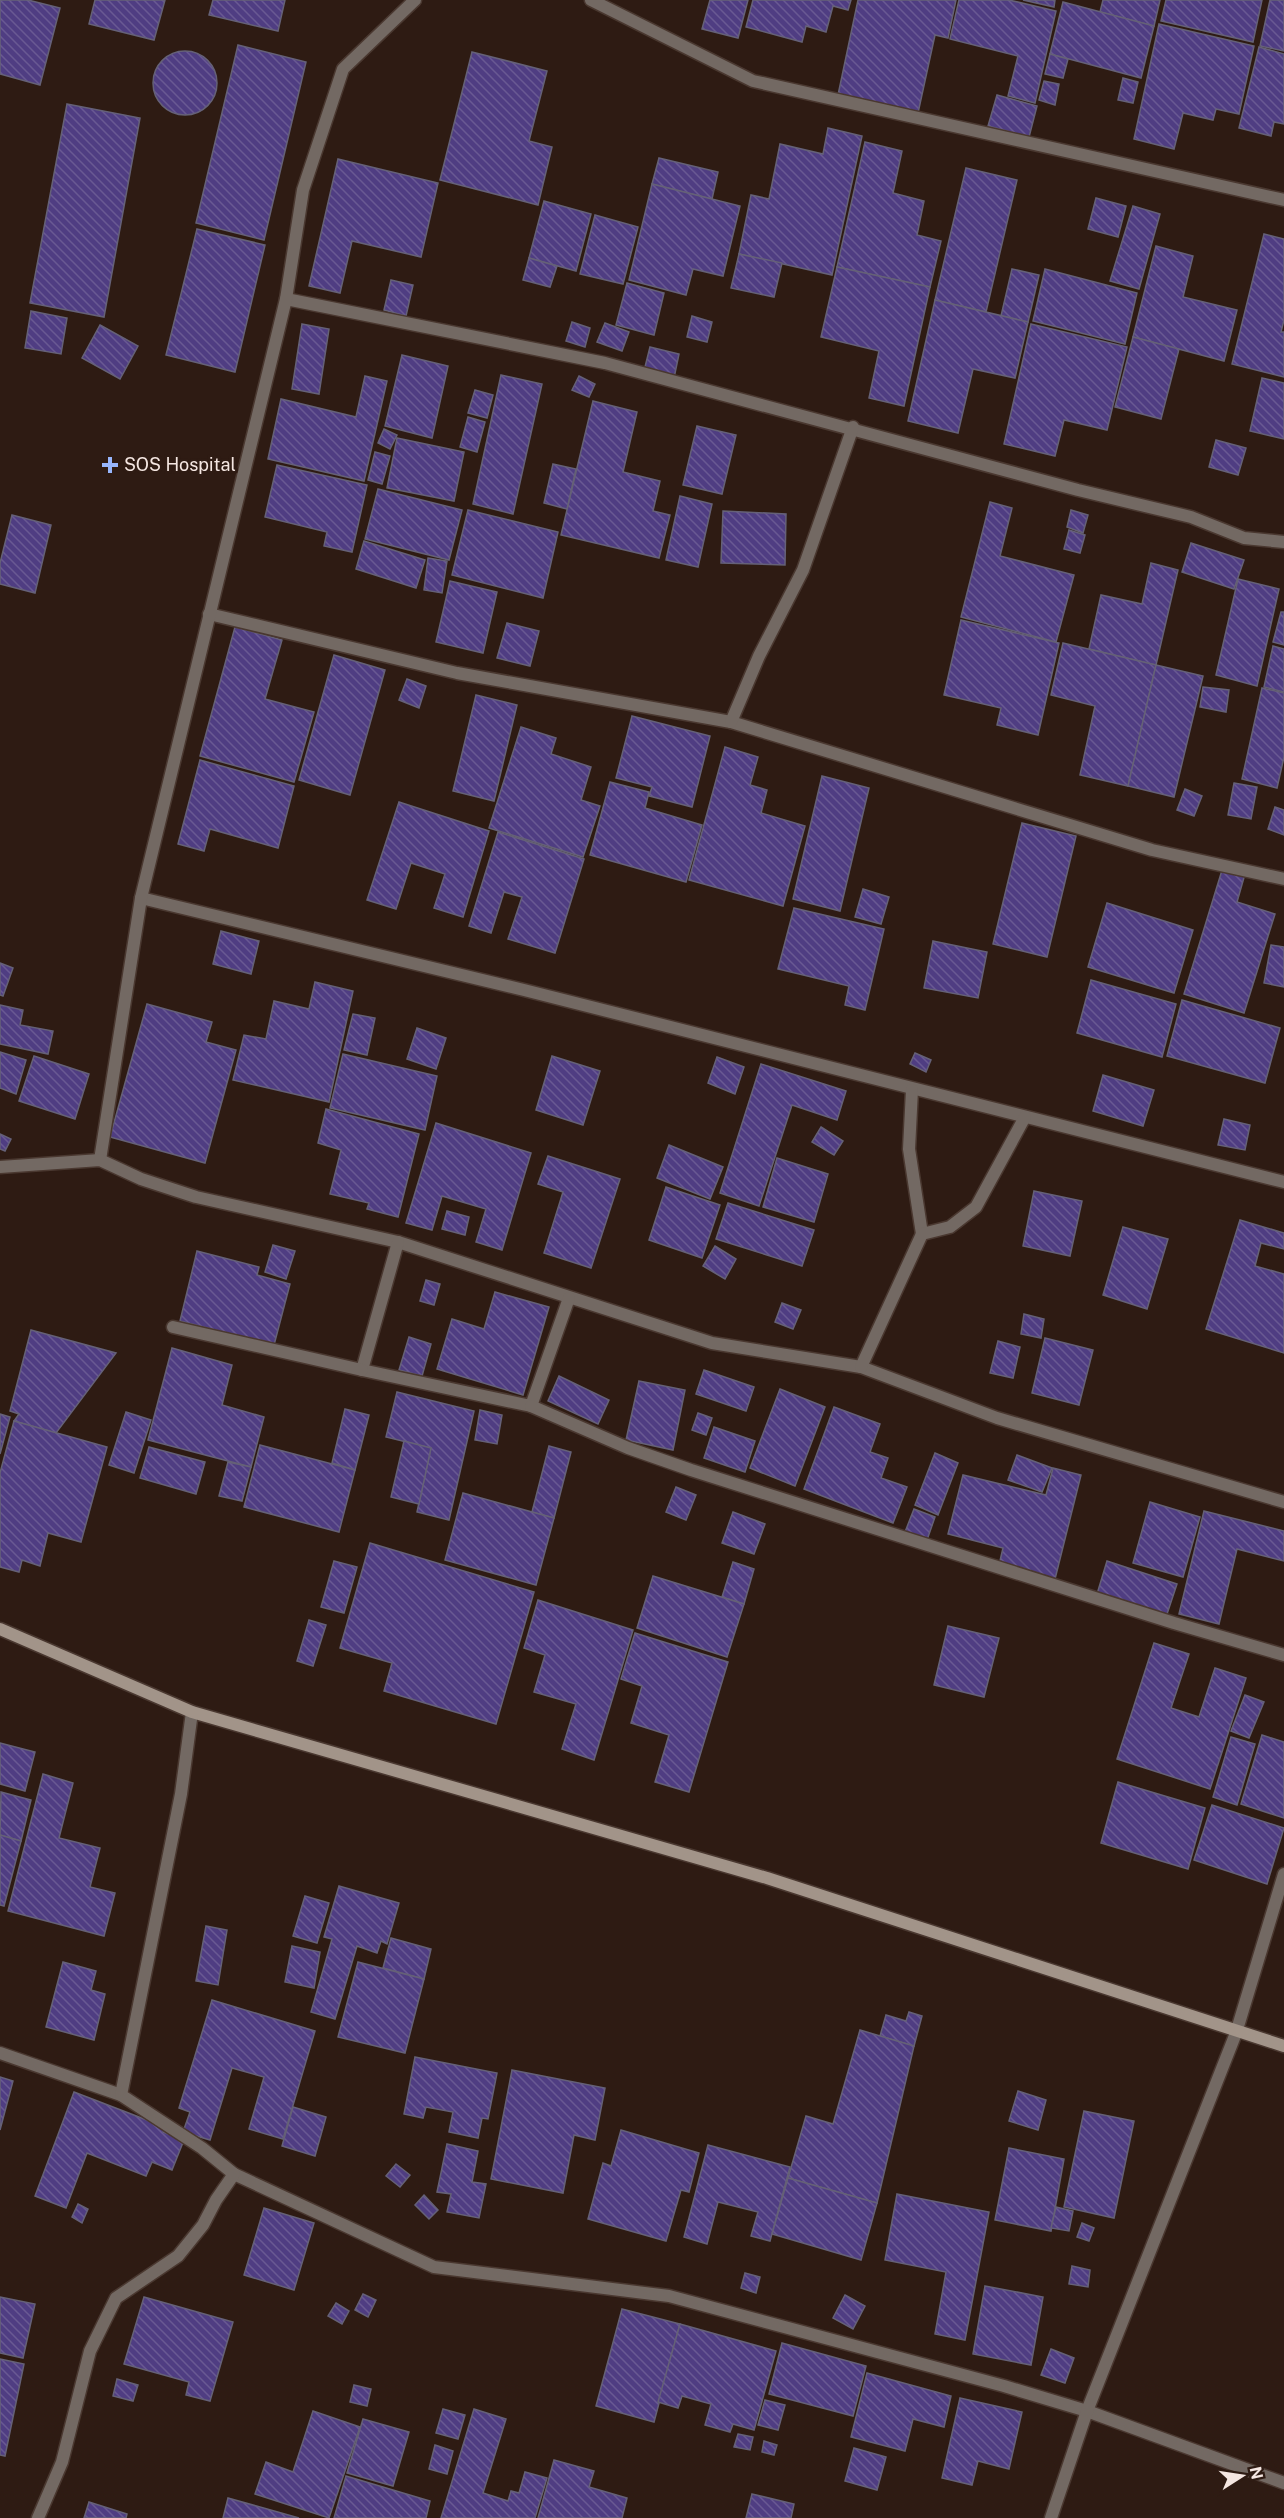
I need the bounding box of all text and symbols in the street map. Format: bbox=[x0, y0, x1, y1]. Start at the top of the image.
place label: SOS Hospital bbox=[124, 454, 236, 475]
marker: SOS Hospital bbox=[101, 456, 119, 474]
north arrow bbox=[1212, 2446, 1272, 2506]
text: N bbox=[1246, 2465, 1267, 2481]

